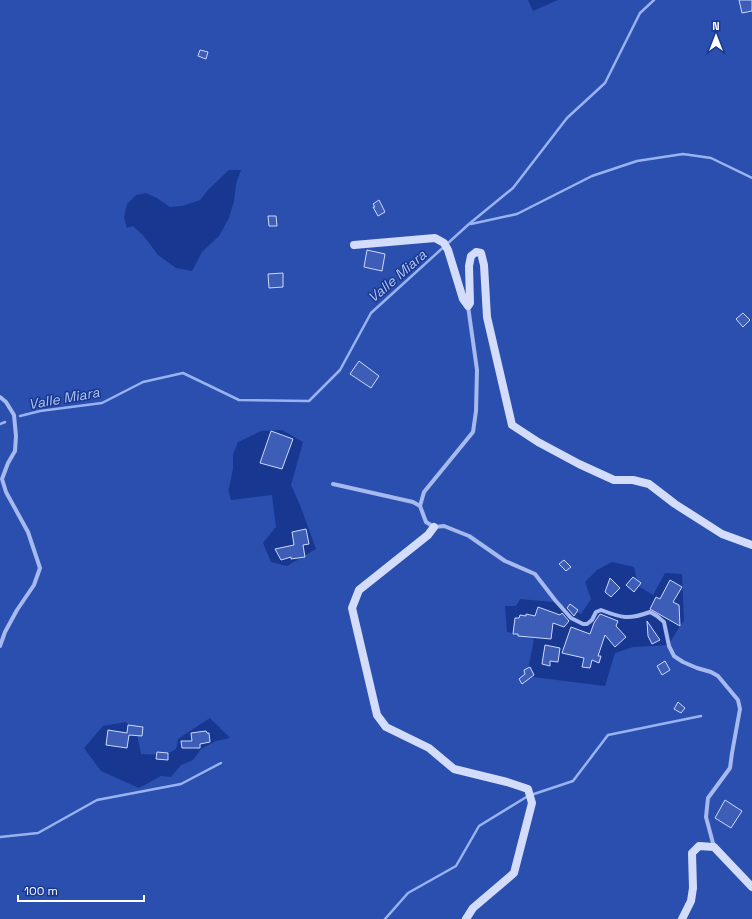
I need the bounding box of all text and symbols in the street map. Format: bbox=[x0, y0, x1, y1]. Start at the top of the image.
north arrow bbox=[696, 16, 736, 56]
text: N bbox=[712, 19, 720, 33]
water label: Valle Miara bbox=[364, 245, 431, 306]
water label: Valle Miara bbox=[27, 383, 102, 413]
scale bar bbox=[18, 877, 144, 903]
text: 100 m bbox=[24, 883, 58, 899]

